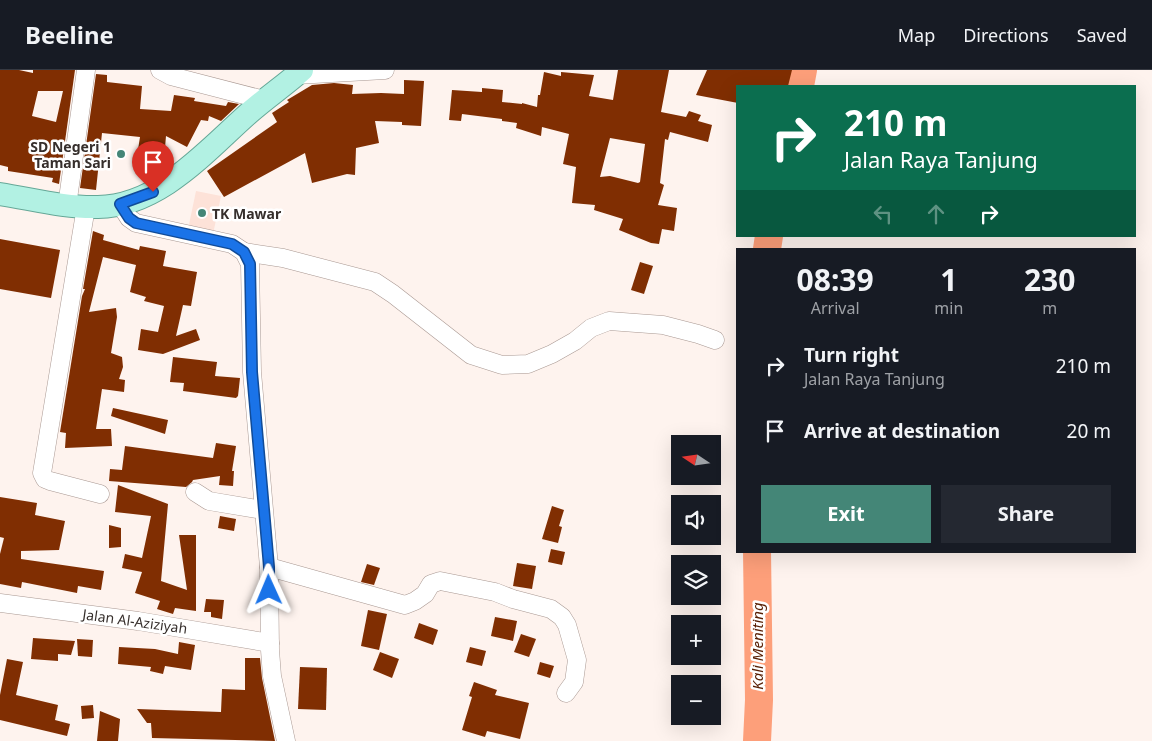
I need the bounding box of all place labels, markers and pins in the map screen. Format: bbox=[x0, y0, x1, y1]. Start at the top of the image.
place label: SD Negeri 1 Taman Sari bbox=[30, 137, 111, 172]
pin bbox=[132, 141, 174, 192]
marker: SD Negeri 1 Taman Sari bbox=[115, 148, 127, 160]
place label: TK Mawar bbox=[212, 204, 282, 223]
marker: TK Mawar bbox=[196, 207, 208, 219]

